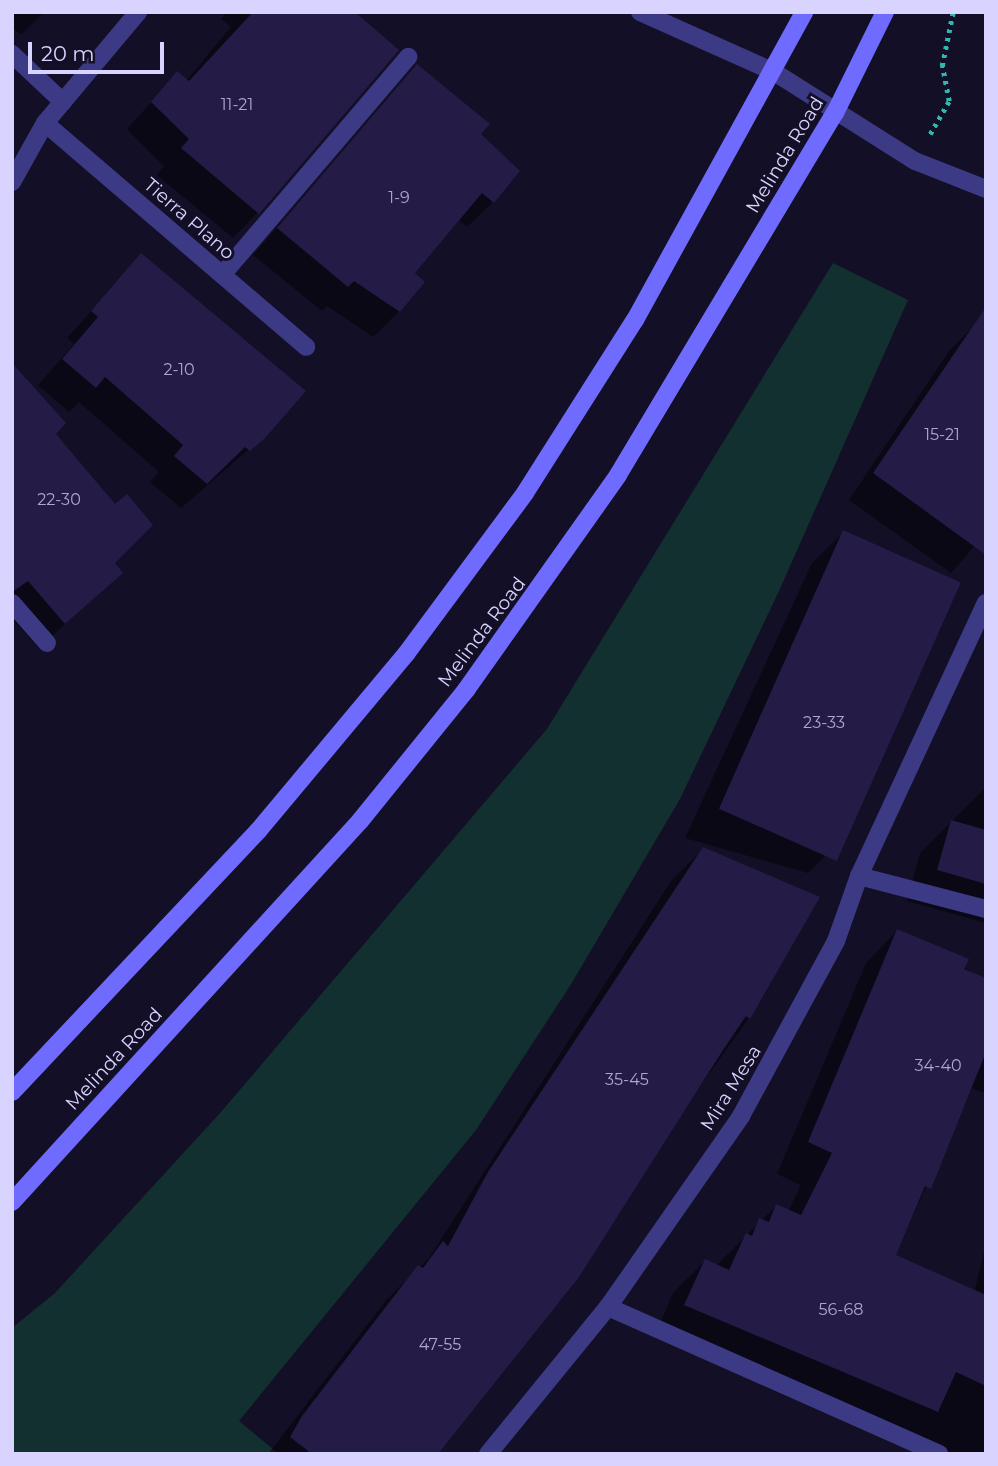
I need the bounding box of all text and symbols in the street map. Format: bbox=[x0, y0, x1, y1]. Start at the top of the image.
scale bar bbox=[32, 28, 168, 72]
text: 20 m bbox=[41, 41, 95, 66]
street label: Melinda Road bbox=[741, 93, 829, 217]
house number: 11-21 bbox=[221, 95, 253, 115]
street label: Tierra Plano bbox=[139, 173, 239, 265]
house number: 1-9 bbox=[388, 188, 410, 208]
house number: 2-10 bbox=[163, 360, 195, 380]
house number: 15-21 bbox=[924, 425, 960, 445]
house number: 22-30 bbox=[37, 490, 81, 510]
street label: Melinda Road bbox=[433, 573, 531, 691]
house number: 23-33 bbox=[803, 713, 845, 733]
street label: Melinda Road bbox=[61, 1003, 167, 1115]
street label: Mira Mesa bbox=[696, 1041, 766, 1135]
house number: 34-40 bbox=[914, 1056, 962, 1076]
house number: 35-45 bbox=[605, 1070, 649, 1090]
house number: 56-68 bbox=[818, 1300, 864, 1320]
house number: 47-55 bbox=[419, 1335, 461, 1355]

